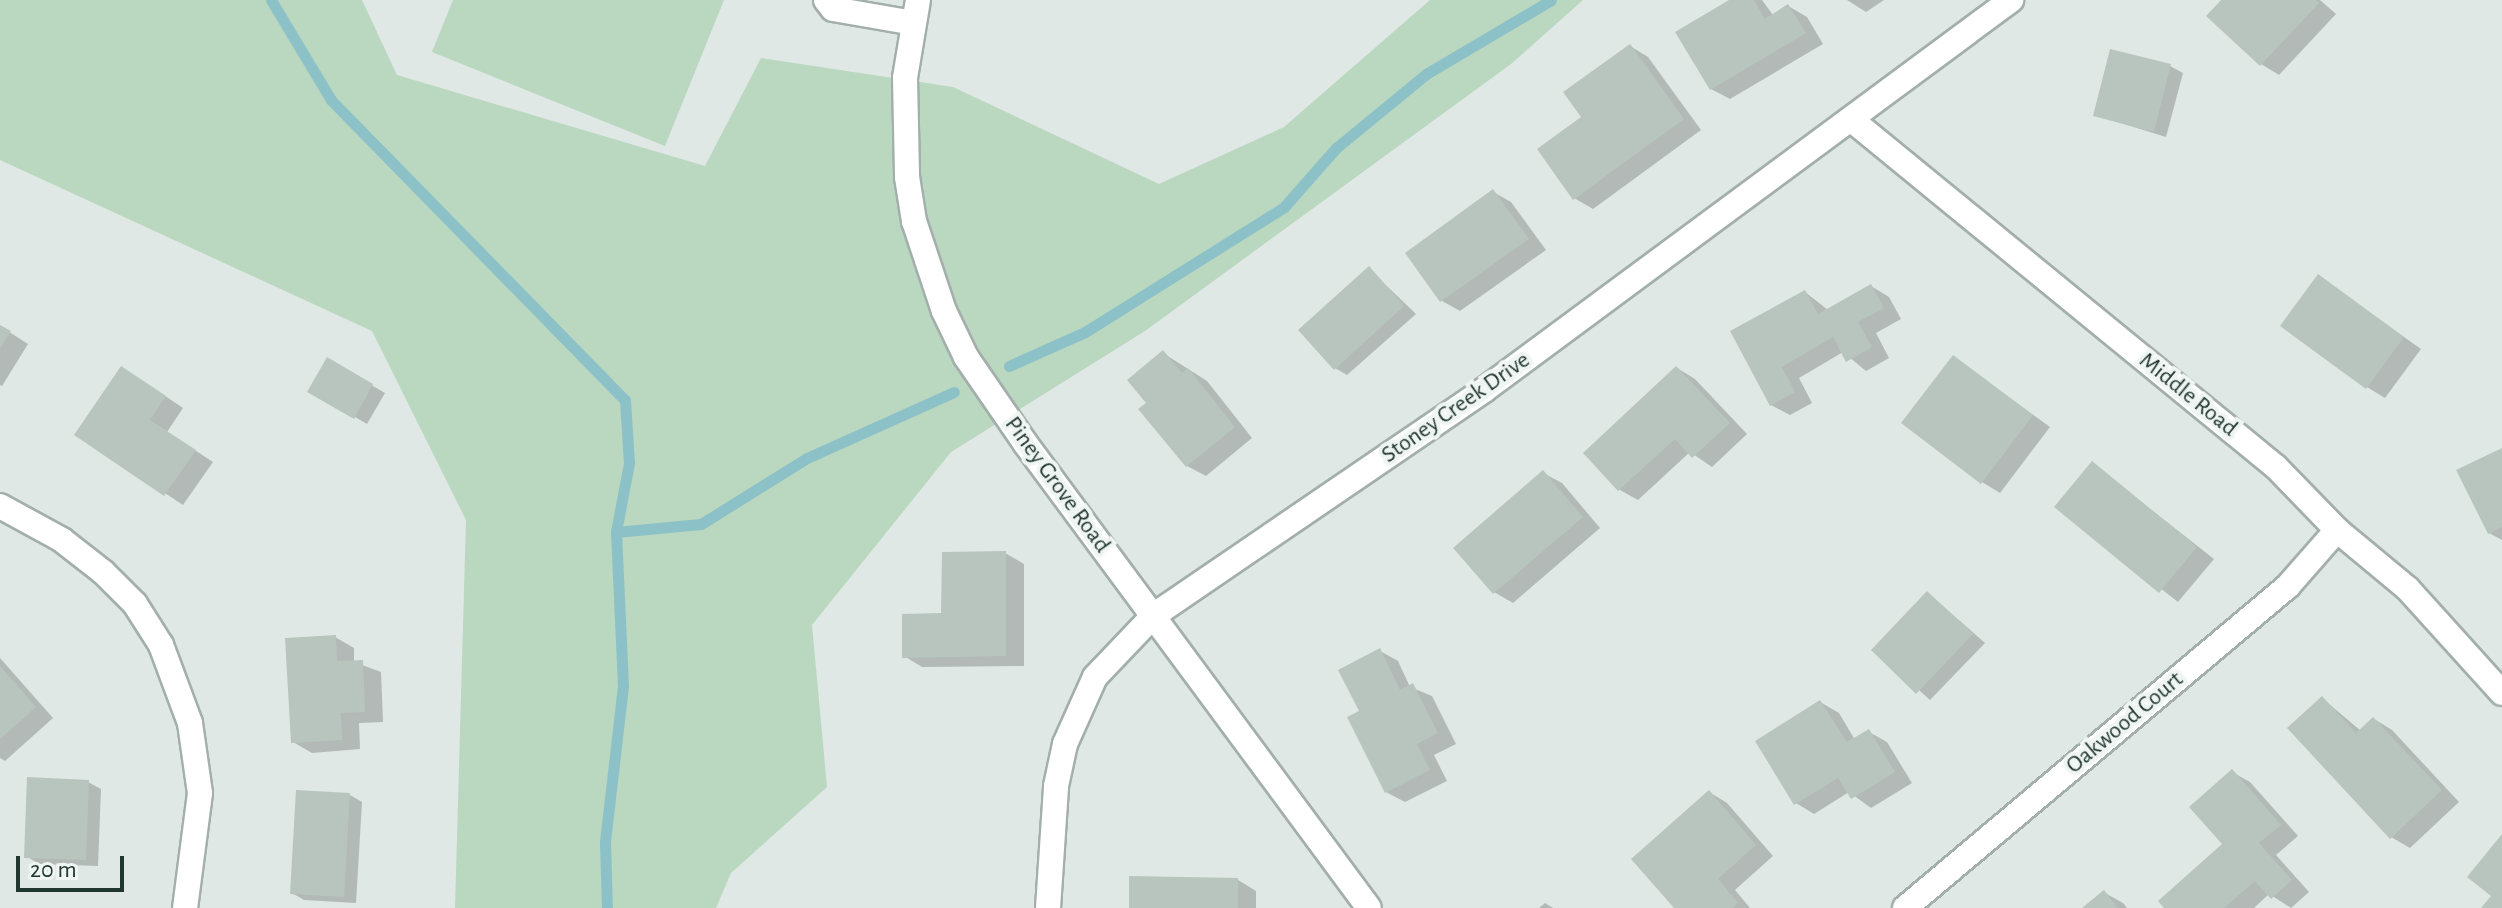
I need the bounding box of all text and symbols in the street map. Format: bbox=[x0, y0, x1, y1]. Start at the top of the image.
street label: Stoney Creek Drive bbox=[1376, 346, 1536, 470]
street label: Middle Road bbox=[2133, 347, 2243, 443]
street label: Piney Grove Road bbox=[998, 411, 1116, 559]
street label: Oakwood Court bbox=[2060, 666, 2190, 780]
scale bar bbox=[20, 840, 128, 890]
text: 20 m bbox=[30, 858, 77, 882]

